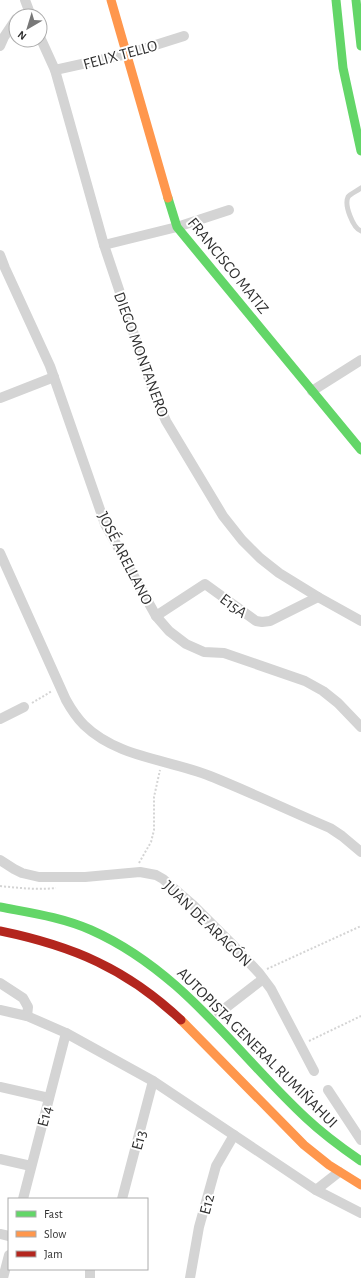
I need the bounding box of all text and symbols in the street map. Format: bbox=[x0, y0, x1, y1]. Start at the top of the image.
north arrow bbox=[8, 8, 48, 48]
text: N bbox=[16, 29, 29, 42]
street label: FELIX TELLO bbox=[81, 37, 159, 73]
street label: FRANCISCO MATIZ bbox=[185, 215, 272, 317]
street label: DIEGO MONTANERO bbox=[111, 290, 171, 419]
street label: JOSÉ ARELLANO bbox=[95, 508, 157, 608]
street label: E15A bbox=[217, 591, 250, 621]
street label: JUAN DE ARAGÓN bbox=[160, 876, 256, 970]
street label: AUTOPISTA GENERAL RUMIÑAHUI bbox=[174, 963, 342, 1131]
street label: E14 bbox=[35, 1104, 55, 1128]
street label: E13 bbox=[129, 1129, 149, 1152]
street label: E12 bbox=[197, 1192, 217, 1216]
legend bbox=[8, 1198, 148, 1270]
text: Fast bbox=[44, 1208, 63, 1220]
text: Slow bbox=[44, 1228, 66, 1240]
text: Jam bbox=[44, 1248, 63, 1260]

